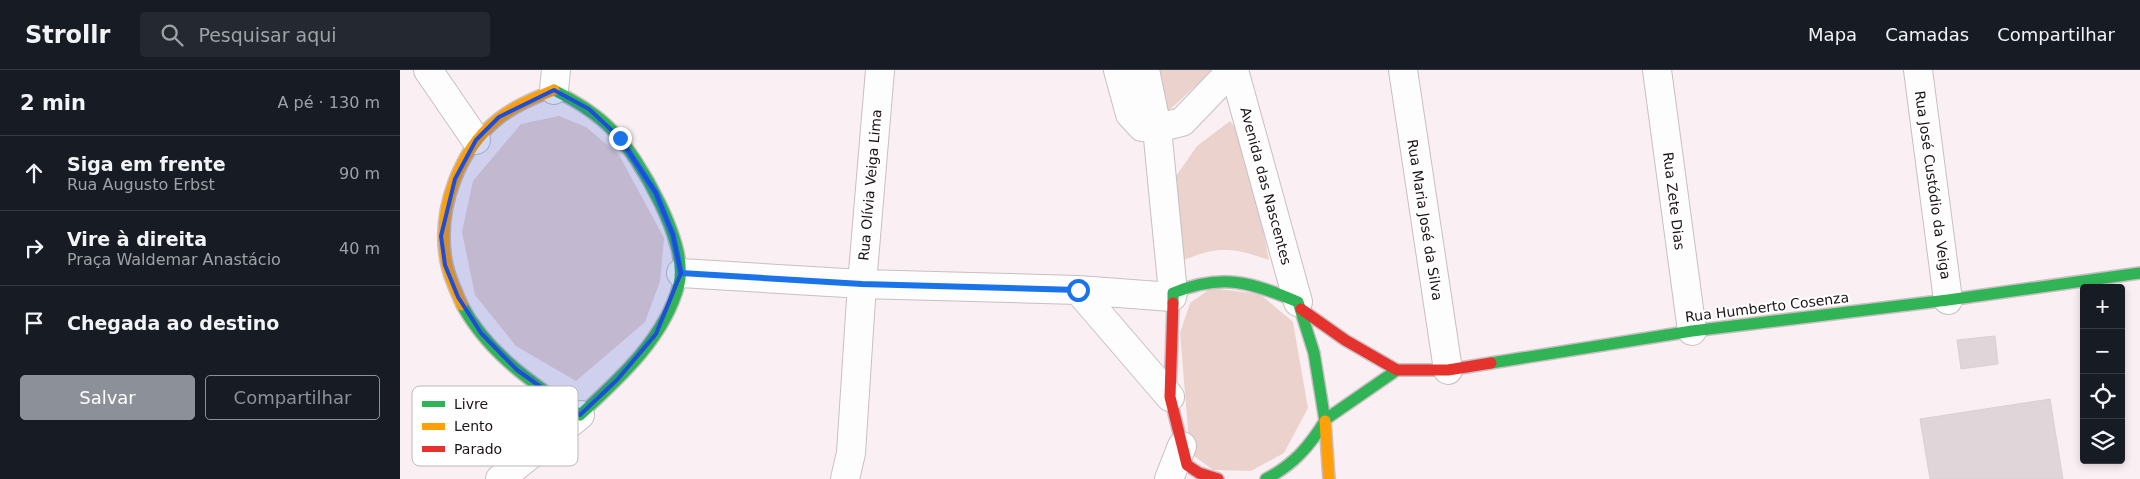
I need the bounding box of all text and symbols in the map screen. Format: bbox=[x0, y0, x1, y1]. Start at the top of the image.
search box bbox=[140, 12, 490, 57]
text: Strollr bbox=[25, 21, 110, 49]
icon: search bbox=[158, 21, 186, 49]
text: Pesquisar aqui bbox=[198, 24, 337, 46]
text: Mapa bbox=[1808, 24, 1857, 45]
text: Camadas bbox=[1885, 24, 1969, 45]
text: Compartilhar bbox=[1997, 24, 2115, 45]
street label: Rua José Custódio da Veiga bbox=[1912, 90, 1954, 280]
text: 2 min bbox=[20, 91, 86, 115]
text: A pé · 130 m bbox=[278, 93, 380, 112]
street label: Avenida das Nascentes bbox=[1237, 105, 1295, 267]
street label: Rua Olívia Veiga Lima bbox=[855, 109, 885, 261]
route end bbox=[609, 127, 632, 150]
street label: Rua Maria José da Silva bbox=[1404, 138, 1446, 302]
street label: Rua Zete Dias bbox=[1660, 151, 1688, 251]
text: Siga em frente bbox=[67, 153, 226, 175]
icon: ahead bbox=[20, 159, 48, 187]
text: 90 m bbox=[339, 164, 380, 183]
text: Rua Augusto Erbst bbox=[67, 175, 215, 194]
text: Vire à direita bbox=[67, 228, 207, 250]
icon: right bbox=[20, 234, 48, 262]
text: 40 m bbox=[339, 239, 380, 258]
text: Praça Waldemar Anastácio bbox=[67, 250, 281, 269]
route start bbox=[1067, 279, 1090, 302]
map controls bbox=[2080, 284, 2125, 464]
button: + bbox=[2080, 284, 2125, 329]
street label: Rua Humberto Cosenza bbox=[1684, 289, 1850, 325]
icon: arrive bbox=[20, 309, 48, 337]
text: Chegada ao destino bbox=[67, 312, 279, 334]
button: − bbox=[2080, 329, 2125, 374]
button: locate bbox=[2080, 374, 2125, 419]
button: Salvar bbox=[20, 375, 195, 420]
button: Compartilhar bbox=[205, 375, 380, 420]
legend bbox=[412, 386, 578, 466]
text: Livre bbox=[454, 396, 488, 412]
text: Lento bbox=[454, 418, 493, 434]
button: layers bbox=[2080, 419, 2125, 464]
text: Parado bbox=[454, 441, 502, 457]

